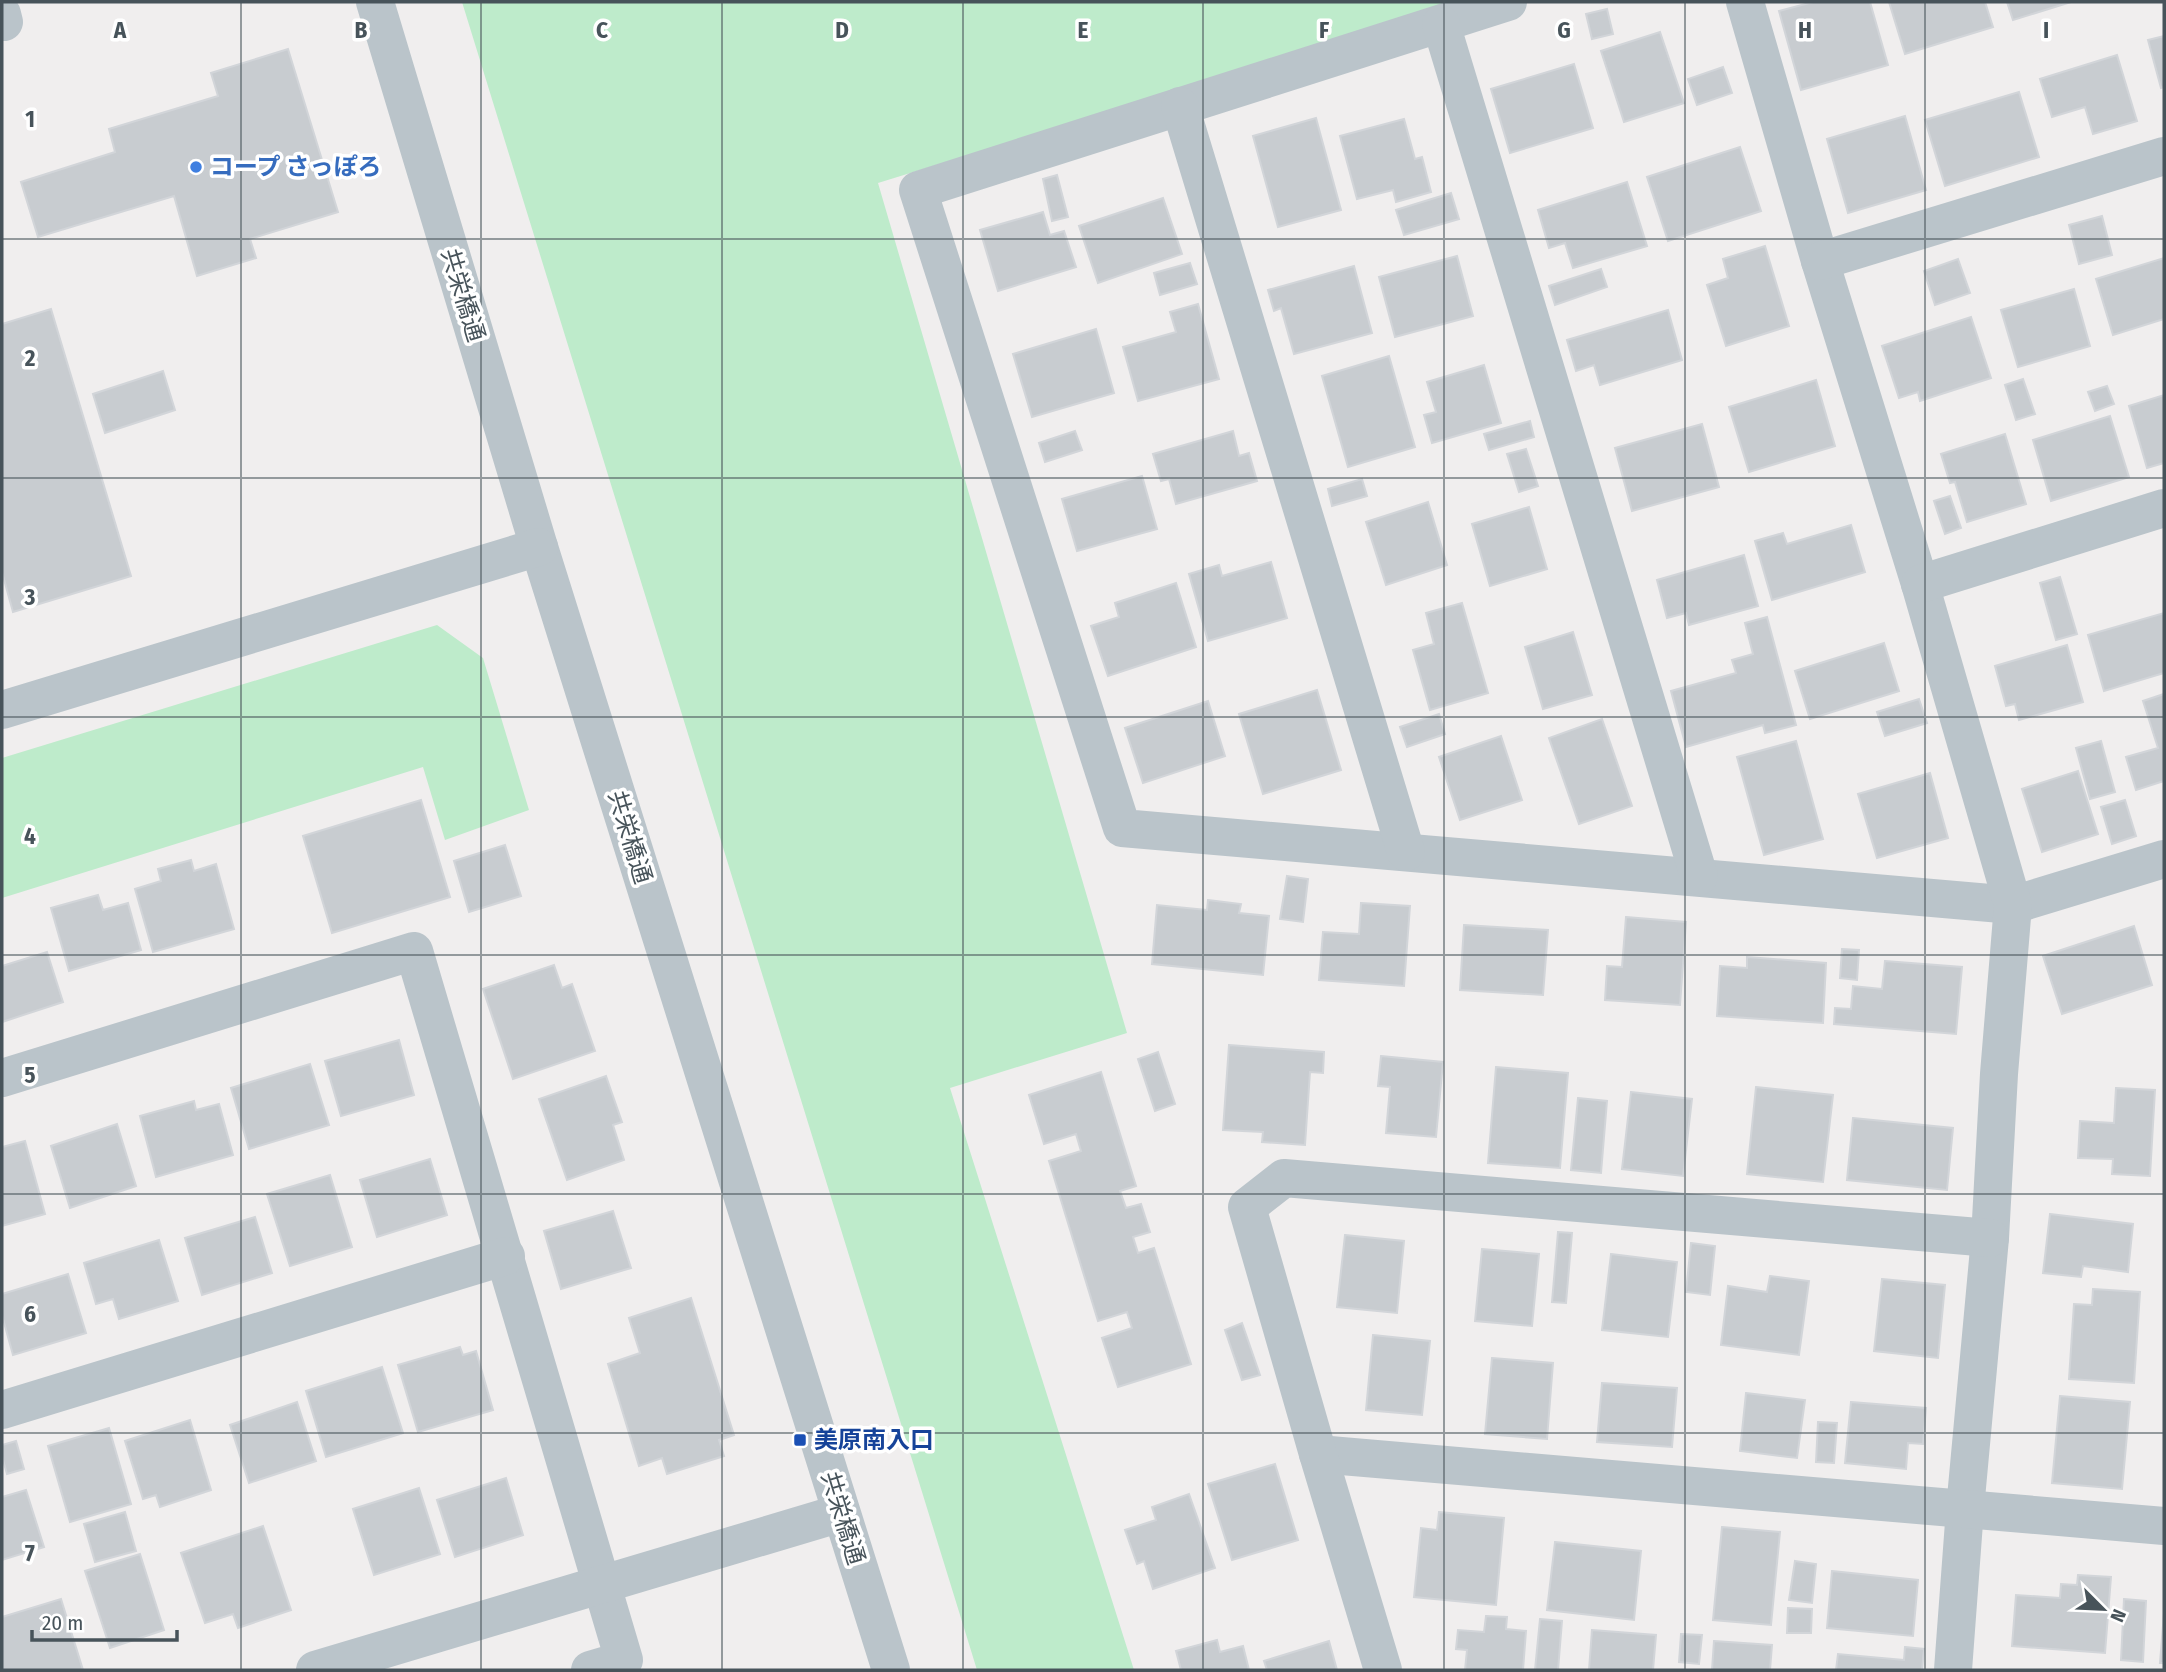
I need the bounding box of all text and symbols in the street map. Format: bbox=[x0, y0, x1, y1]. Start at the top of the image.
text: A bbox=[113, 16, 127, 44]
text: B bbox=[355, 16, 368, 44]
text: C bbox=[596, 16, 608, 44]
text: D bbox=[835, 16, 849, 44]
text: E bbox=[1078, 16, 1089, 44]
text: F bbox=[1319, 16, 1329, 44]
text: G bbox=[1557, 16, 1571, 44]
text: H bbox=[1798, 16, 1812, 44]
text: I bbox=[2043, 16, 2049, 44]
text: 1 bbox=[25, 105, 35, 133]
place label: コープ さっぽろ bbox=[210, 153, 382, 181]
marker: コープ さっぽろ bbox=[188, 159, 204, 175]
street label: 共栄橋通 bbox=[436, 245, 490, 345]
text: 2 bbox=[24, 344, 36, 372]
text: 3 bbox=[24, 583, 36, 611]
street label: 共栄橋通 bbox=[603, 787, 657, 887]
text: 4 bbox=[24, 822, 36, 850]
text: 5 bbox=[24, 1061, 36, 1089]
text: 6 bbox=[24, 1300, 36, 1328]
place label: 美原南入口 bbox=[814, 1426, 934, 1454]
marker: 美原南入口 bbox=[792, 1432, 808, 1448]
street label: 共栄橋通 bbox=[816, 1468, 870, 1568]
text: 7 bbox=[25, 1539, 35, 1567]
north arrow bbox=[2068, 1574, 2138, 1644]
scale bar bbox=[32, 1598, 177, 1642]
text: N bbox=[2105, 1606, 2131, 1626]
text: 20 m bbox=[42, 1610, 83, 1636]

